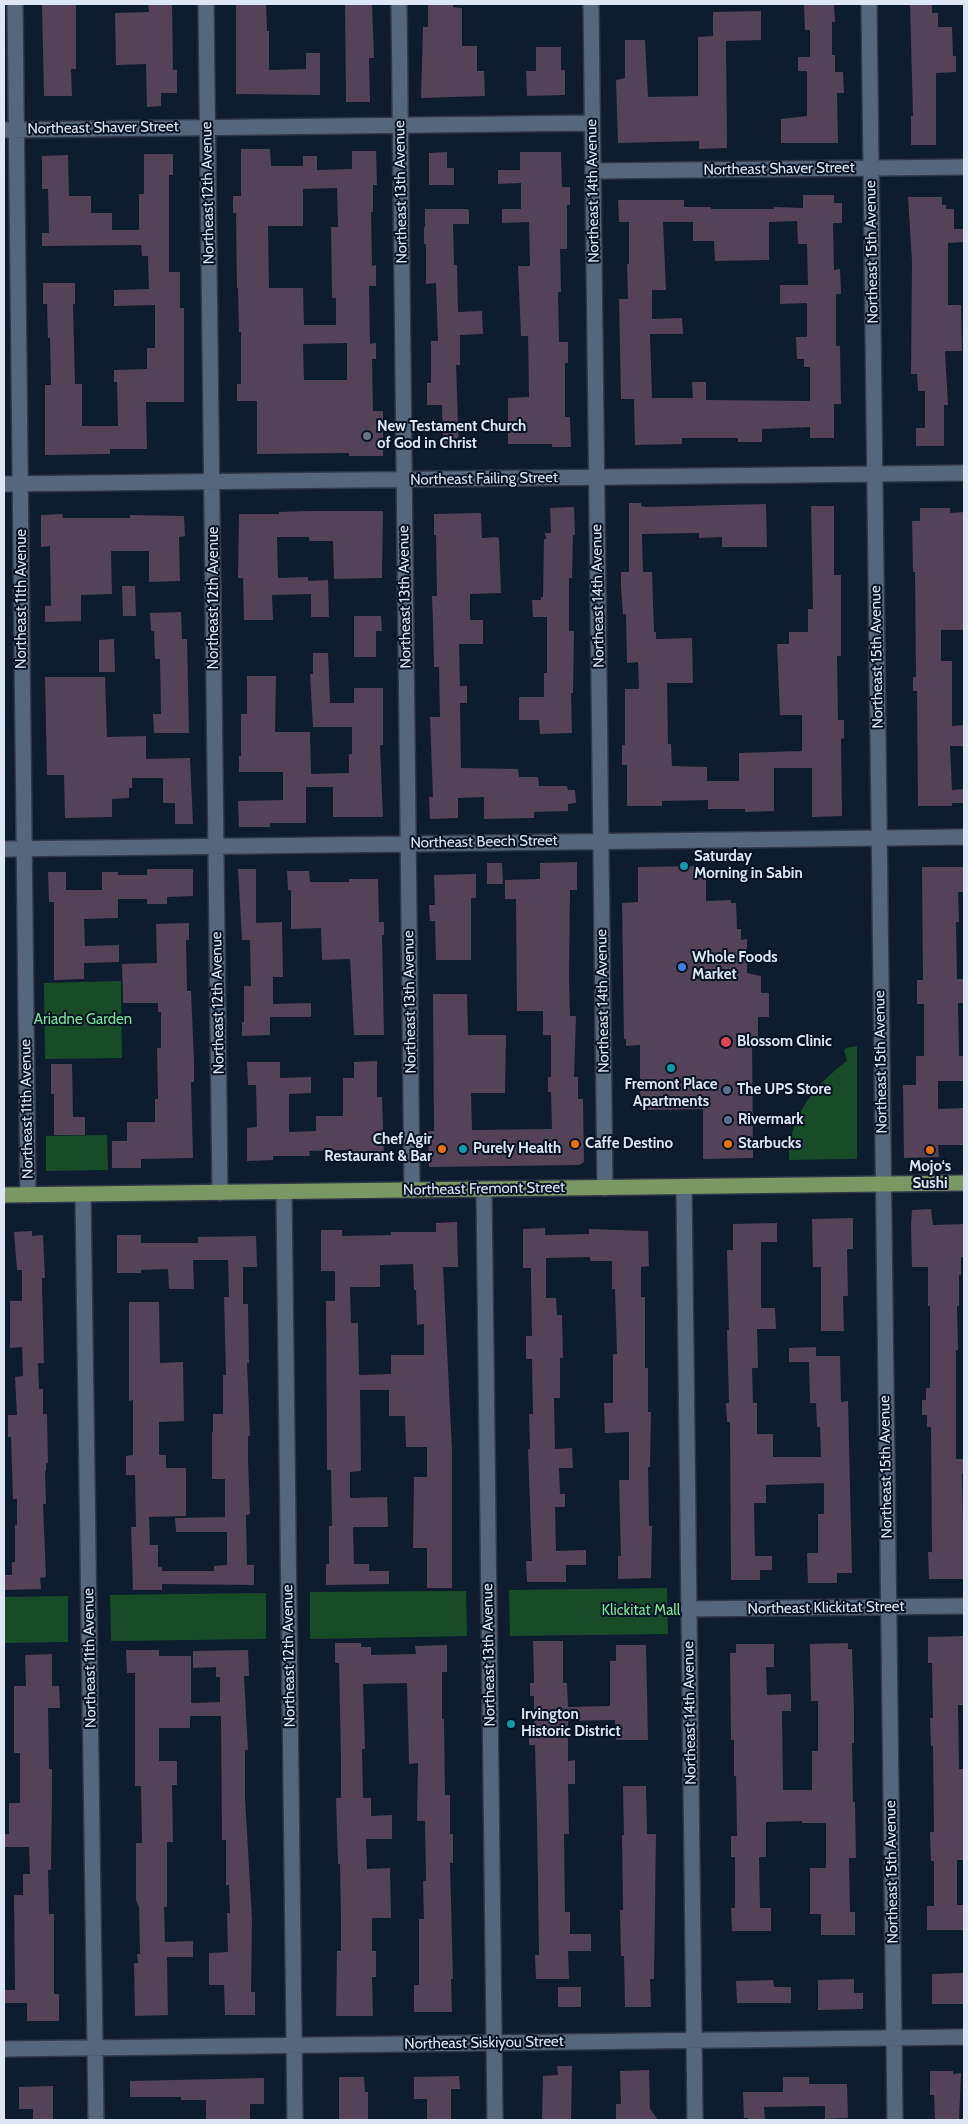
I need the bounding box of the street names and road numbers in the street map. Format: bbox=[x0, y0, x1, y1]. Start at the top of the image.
street label: Northeast Shaver Street bbox=[27, 118, 179, 138]
street label: Northeast 14th Avenue bbox=[583, 119, 603, 263]
street label: Northeast 13th Avenue bbox=[391, 120, 411, 264]
street label: Northeast 12th Avenue bbox=[198, 121, 218, 265]
street label: Northeast Shaver Street bbox=[703, 159, 855, 179]
street label: Northeast 15th Avenue bbox=[862, 180, 882, 324]
street label: Northeast Failing Street bbox=[410, 469, 558, 489]
street label: Northeast 14th Avenue bbox=[588, 524, 608, 668]
street label: Northeast 13th Avenue bbox=[395, 525, 415, 669]
street label: Northeast 12th Avenue bbox=[205, 527, 223, 669]
street label: Northeast 11th Avenue bbox=[13, 529, 31, 669]
street label: Northeast 15th Avenue bbox=[867, 585, 887, 729]
street label: Northeast Beech Street bbox=[410, 832, 558, 852]
street label: Northeast 14th Avenue bbox=[593, 929, 613, 1073]
street label: Northeast 13th Avenue bbox=[400, 930, 420, 1074]
street label: Northeast 12th Avenue bbox=[208, 931, 228, 1075]
street label: Northeast 15th Avenue bbox=[871, 990, 891, 1134]
street label: Northeast 11th Avenue bbox=[17, 1039, 37, 1179]
street label: Northeast Fremont Street bbox=[403, 1179, 565, 1199]
street label: Northeast 15th Avenue bbox=[876, 1395, 896, 1539]
street label: Northeast 13th Avenue bbox=[479, 1583, 499, 1727]
street label: Northeast 12th Avenue bbox=[279, 1584, 299, 1728]
street label: Northeast 11th Avenue bbox=[80, 1588, 100, 1728]
street label: Northeast Klickitat Street bbox=[747, 1598, 905, 1618]
street label: Northeast 14th Avenue bbox=[680, 1641, 700, 1785]
street label: Northeast 15th Avenue bbox=[882, 1800, 902, 1944]
street label: Northeast Siskiyou Street bbox=[404, 2033, 564, 2053]

